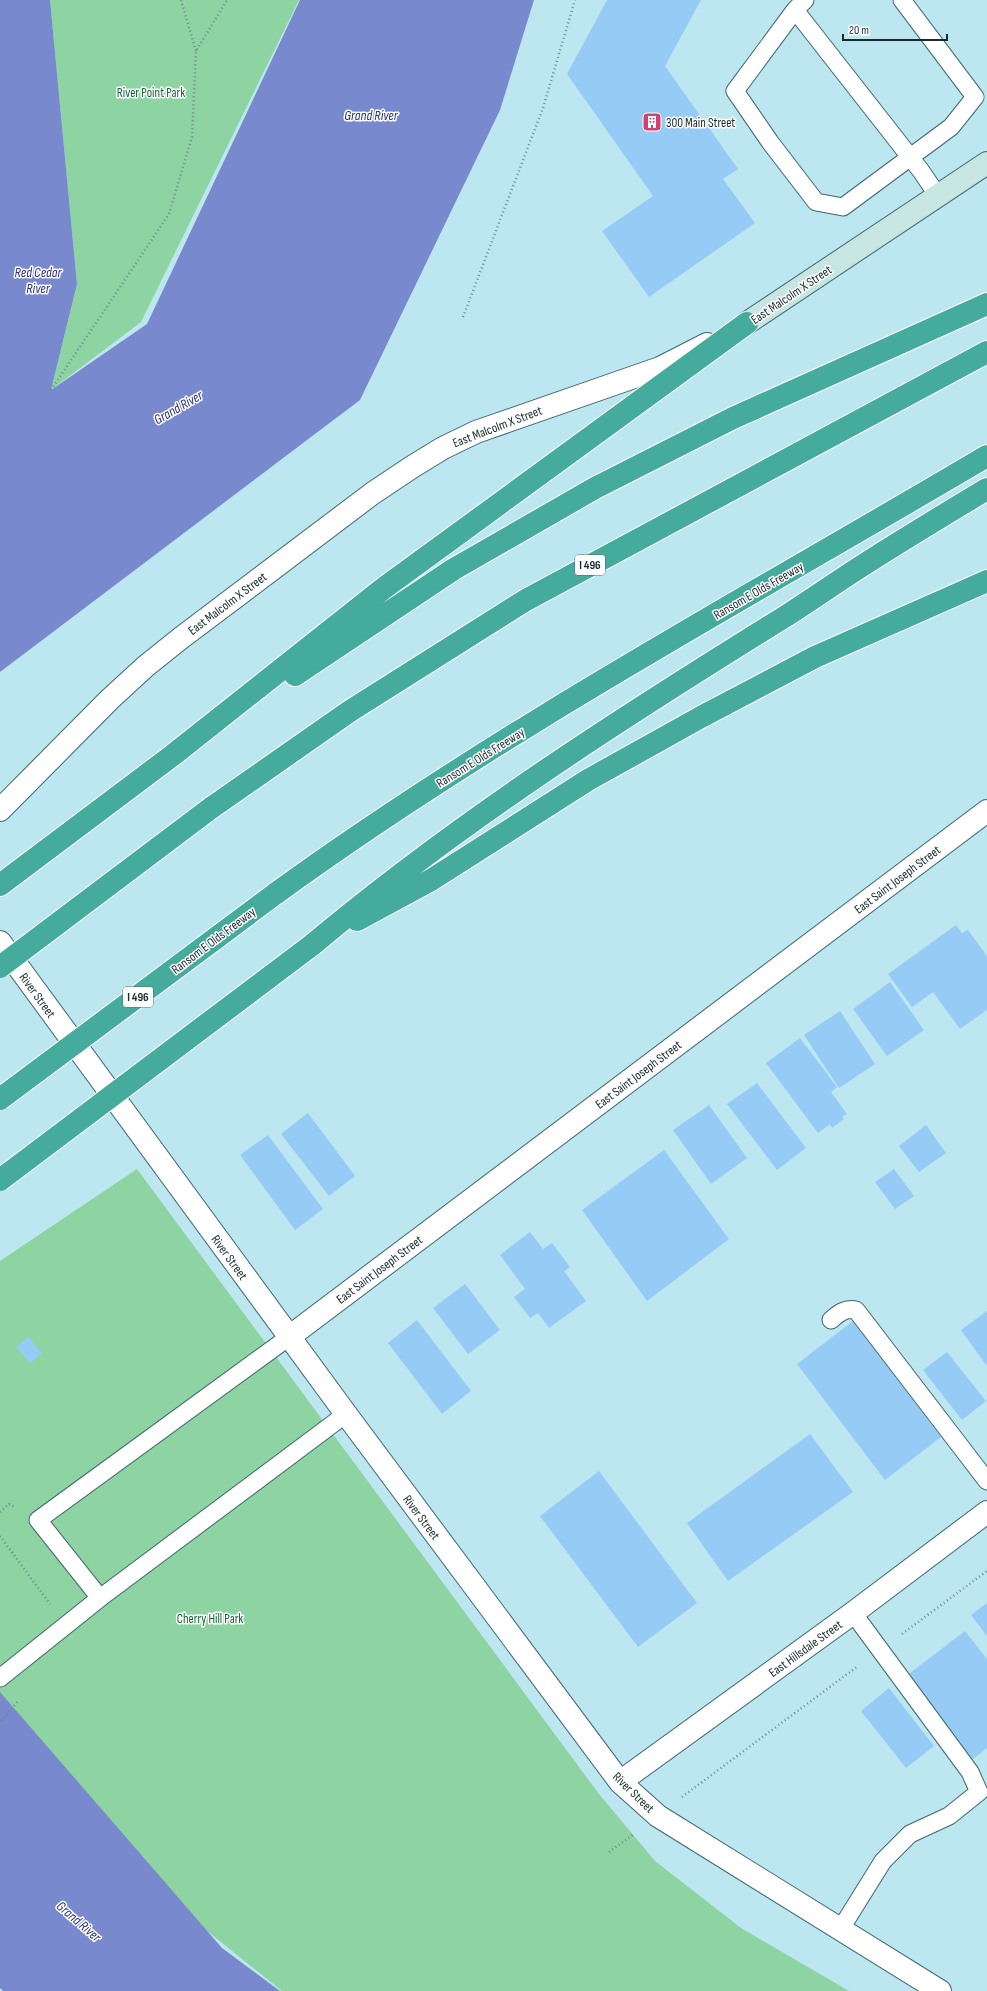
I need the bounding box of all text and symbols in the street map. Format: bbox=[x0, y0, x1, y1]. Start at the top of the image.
scale bar bbox=[843, 16, 947, 42]
text: 20 m bbox=[849, 23, 869, 38]
park label: River Point Park bbox=[117, 85, 185, 101]
water label: Grand River bbox=[344, 107, 399, 124]
building icon: 300 Main Street bbox=[641, 111, 663, 133]
place label: 300 Main Street bbox=[666, 115, 735, 131]
street label: East Malcolm X Street bbox=[748, 262, 835, 328]
water label: Red Cedar River bbox=[15, 264, 63, 297]
water label: Grand River bbox=[151, 386, 207, 428]
street label: East Malcolm X Street bbox=[450, 403, 544, 451]
road number: I 496 bbox=[575, 555, 605, 575]
street label: Ransom E Olds Freeway bbox=[711, 559, 806, 623]
street label: East Malcolm X Street bbox=[185, 569, 270, 639]
street label: Ransom E Olds Freeway bbox=[433, 724, 528, 791]
street label: East Saint Joseph Street bbox=[851, 842, 944, 917]
street label: Ransom E Olds Freeway bbox=[168, 904, 259, 978]
street label: River Street bbox=[15, 970, 59, 1021]
road number: I 496 bbox=[123, 987, 153, 1007]
street label: East Saint Joseph Street bbox=[592, 1037, 685, 1112]
street label: River Street bbox=[207, 1232, 251, 1283]
street label: East Saint Joseph Street bbox=[333, 1232, 426, 1307]
street label: River Street bbox=[399, 1492, 443, 1543]
park label: Cherry Hill Park bbox=[177, 1611, 243, 1627]
street label: East Hillsdale Street bbox=[766, 1617, 845, 1681]
street label: River Street bbox=[609, 1769, 658, 1816]
water label: Grand River bbox=[53, 1897, 105, 1946]

